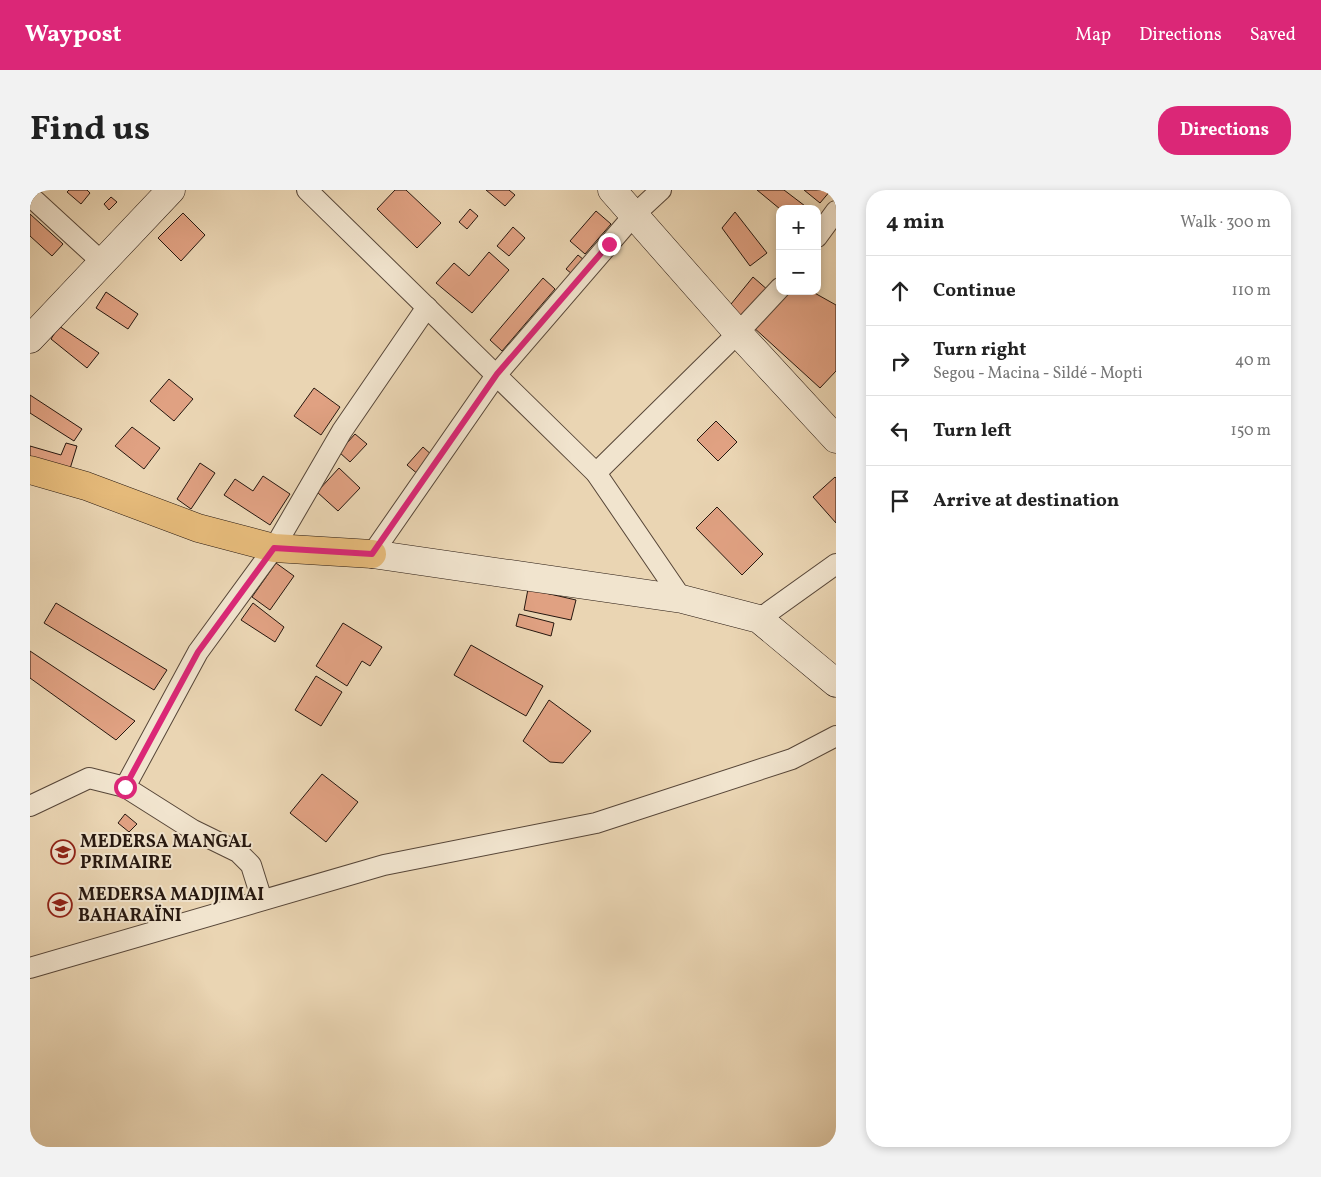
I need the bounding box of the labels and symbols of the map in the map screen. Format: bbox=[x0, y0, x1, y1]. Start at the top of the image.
route end bbox=[598, 233, 621, 256]
route start bbox=[114, 776, 137, 799]
place label: MEDERSA MANGAL PRIMAIRE bbox=[80, 830, 252, 876]
school or university icon: MEDERSA MANGAL PRIMAIRE bbox=[50, 839, 76, 865]
place label: MEDERSA MADJIMAI BAHARAÏNI bbox=[78, 883, 264, 929]
school or university icon: MEDERSA MADJIMAI BAHARAÏNI bbox=[47, 892, 73, 918]

